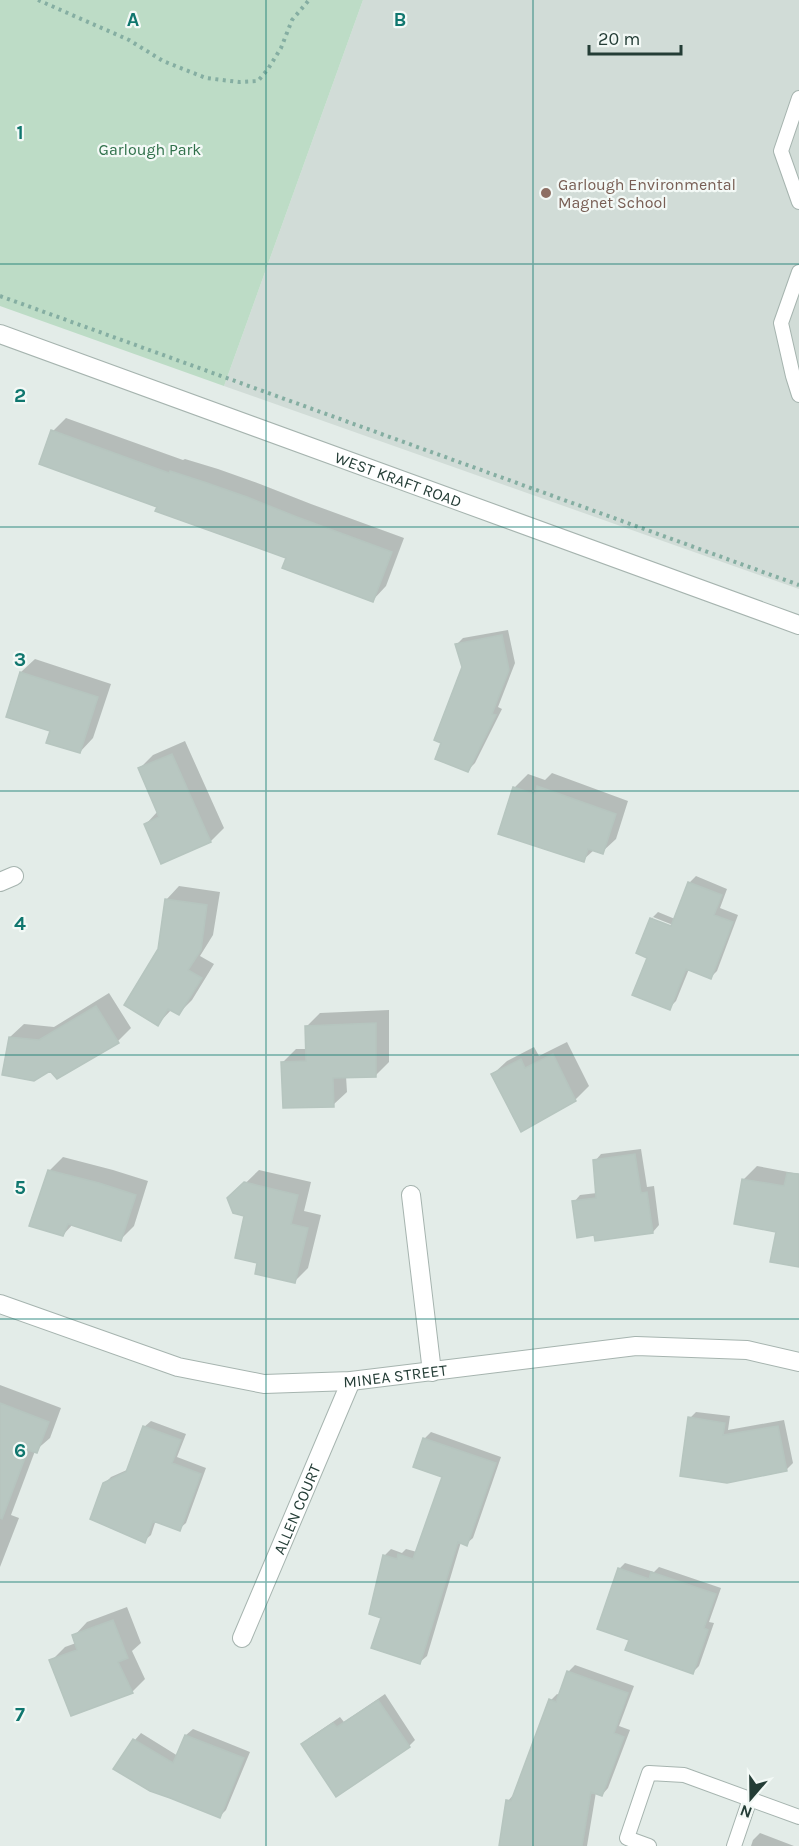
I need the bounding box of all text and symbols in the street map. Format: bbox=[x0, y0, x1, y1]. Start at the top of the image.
text: A bbox=[127, 8, 140, 31]
text: B bbox=[394, 8, 406, 31]
scale bar bbox=[589, 18, 680, 56]
text: 20 m bbox=[598, 28, 640, 50]
text: 1 bbox=[16, 121, 24, 144]
park label: Garlough Park bbox=[99, 140, 201, 159]
place label: Garlough Environmental Magnet School bbox=[558, 175, 736, 212]
marker: Garlough Environmental Magnet School bbox=[539, 186, 553, 200]
text: 2 bbox=[14, 384, 26, 407]
street label: WEST KRAFT ROAD bbox=[332, 448, 464, 511]
text: 3 bbox=[14, 648, 26, 671]
text: 4 bbox=[14, 912, 26, 935]
text: 5 bbox=[14, 1176, 26, 1199]
street label: MINEA STREET bbox=[343, 1360, 448, 1391]
text: 6 bbox=[14, 1439, 26, 1462]
street label: ALLEN COURT bbox=[270, 1461, 325, 1557]
text: 7 bbox=[15, 1703, 25, 1726]
north arrow bbox=[721, 1768, 781, 1828]
text: N bbox=[737, 1801, 755, 1823]

